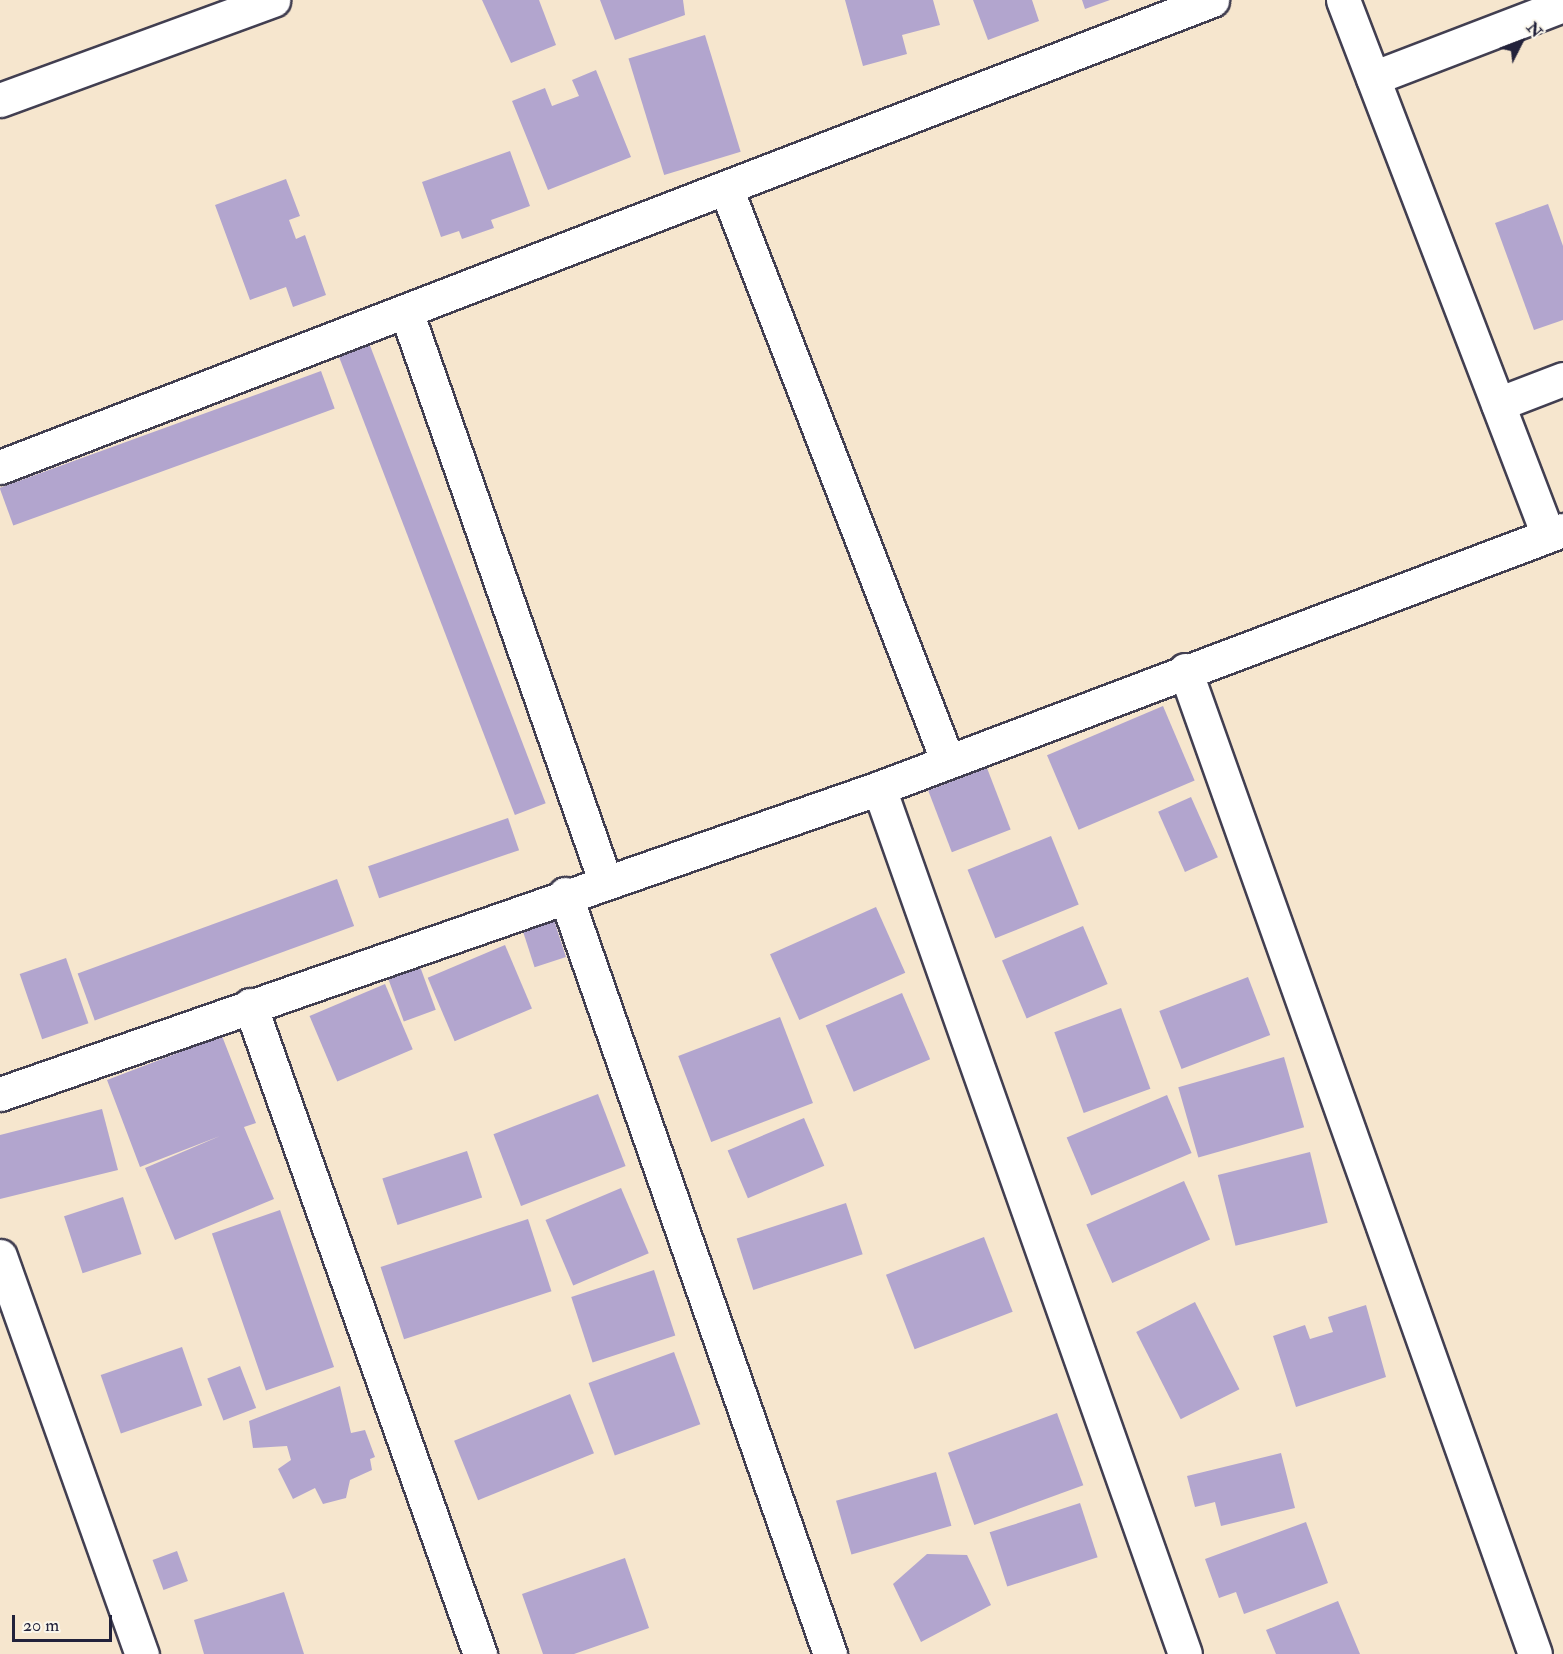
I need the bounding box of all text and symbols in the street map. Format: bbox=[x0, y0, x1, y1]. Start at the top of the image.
north arrow bbox=[1491, 12, 1551, 72]
text: N bbox=[1522, 18, 1547, 42]
scale bar bbox=[15, 1603, 116, 1641]
text: 20 m bbox=[23, 1614, 59, 1637]

